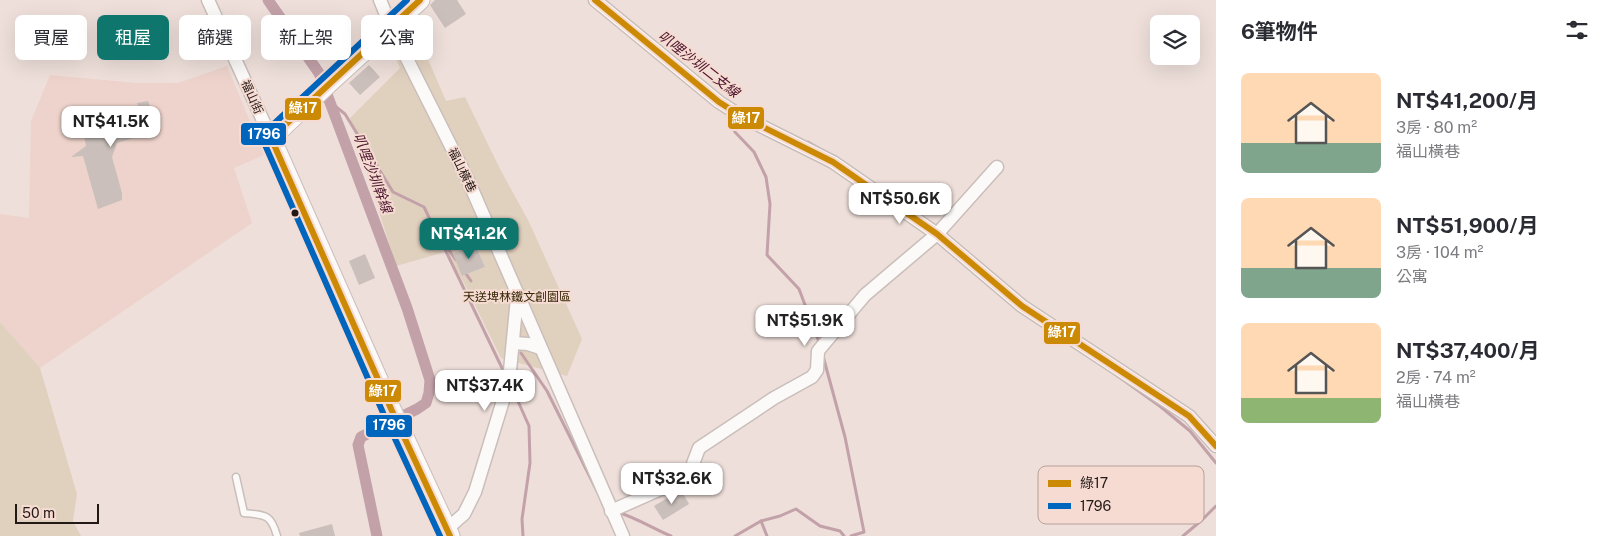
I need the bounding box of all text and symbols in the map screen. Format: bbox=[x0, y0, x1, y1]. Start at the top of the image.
chip: 買屋 bbox=[15, 15, 87, 60]
chip: 租屋 bbox=[97, 15, 169, 60]
chip: 篩選 bbox=[179, 15, 251, 60]
chip: 新上架 bbox=[261, 15, 351, 60]
chip: 公寓 bbox=[361, 15, 433, 60]
map controls bbox=[1150, 15, 1200, 65]
button: layers bbox=[1150, 15, 1200, 65]
icon: filters bbox=[1563, 16, 1591, 44]
text: 6筆物件 bbox=[1241, 19, 1318, 44]
water label: 叭哩沙圳二支線 bbox=[655, 28, 744, 102]
street label: 福山街 bbox=[238, 78, 266, 116]
text: NT$41,200/月 bbox=[1396, 88, 1538, 113]
icon: home bbox=[1281, 93, 1341, 153]
line badge: 綠17 bbox=[284, 97, 322, 121]
text: 綠17 bbox=[289, 100, 318, 116]
pin: NT$41.5K bbox=[59, 106, 163, 148]
line badge: 綠17 bbox=[727, 106, 765, 130]
text: 綠17 bbox=[732, 110, 761, 126]
text: NT$41.5K bbox=[72, 112, 150, 131]
text: 3房 · 80 m² bbox=[1396, 118, 1477, 137]
line badge: 1796 bbox=[240, 122, 287, 146]
text: 1796 bbox=[247, 126, 281, 142]
water label: 叭哩沙圳幹線 bbox=[350, 131, 396, 217]
text: 福山橫巷 bbox=[1396, 142, 1460, 161]
street label: 福山橫巷 bbox=[445, 145, 479, 195]
pin: NT$50.6K bbox=[848, 182, 952, 225]
text: NT$50.6K bbox=[860, 189, 940, 208]
unlabelled marker bbox=[290, 208, 300, 218]
text: NT$51,900/月 bbox=[1396, 213, 1538, 238]
pin: NT$41.2K bbox=[417, 218, 521, 260]
icon: home bbox=[1281, 218, 1341, 278]
text: NT$41.2K bbox=[431, 224, 507, 243]
text: 3房 · 104 m² bbox=[1396, 243, 1483, 262]
text: 公寓 bbox=[1396, 267, 1428, 286]
park label: 天送埤林鐵文創園區 bbox=[463, 290, 571, 304]
pin: NT$51.9K bbox=[753, 304, 857, 347]
text: NT$51.9K bbox=[766, 311, 844, 330]
line badge: 綠17 bbox=[1043, 321, 1081, 345]
text: 綠17 bbox=[1048, 324, 1077, 340]
text: NT$37,400/月 bbox=[1396, 338, 1540, 363]
icon: home bbox=[1281, 343, 1341, 403]
text: 2房 · 74 m² bbox=[1396, 368, 1476, 387]
pin: NT$37.4K bbox=[433, 370, 537, 412]
text: NT$37.4K bbox=[446, 376, 524, 395]
line badge: 綠17 bbox=[364, 379, 402, 403]
text: 綠17 bbox=[369, 383, 398, 399]
text: 福山橫巷 bbox=[1396, 392, 1460, 411]
line badge: 1796 bbox=[365, 414, 413, 438]
text: 1796 bbox=[372, 417, 406, 433]
pin: NT$32.6K bbox=[620, 462, 724, 505]
legend bbox=[1038, 466, 1204, 524]
text: NT$32.6K bbox=[632, 469, 712, 488]
text: 綠17 bbox=[1080, 475, 1108, 491]
text: 1796 bbox=[1080, 498, 1111, 514]
scale bar bbox=[15, 501, 99, 524]
text: 50 m bbox=[22, 505, 55, 521]

